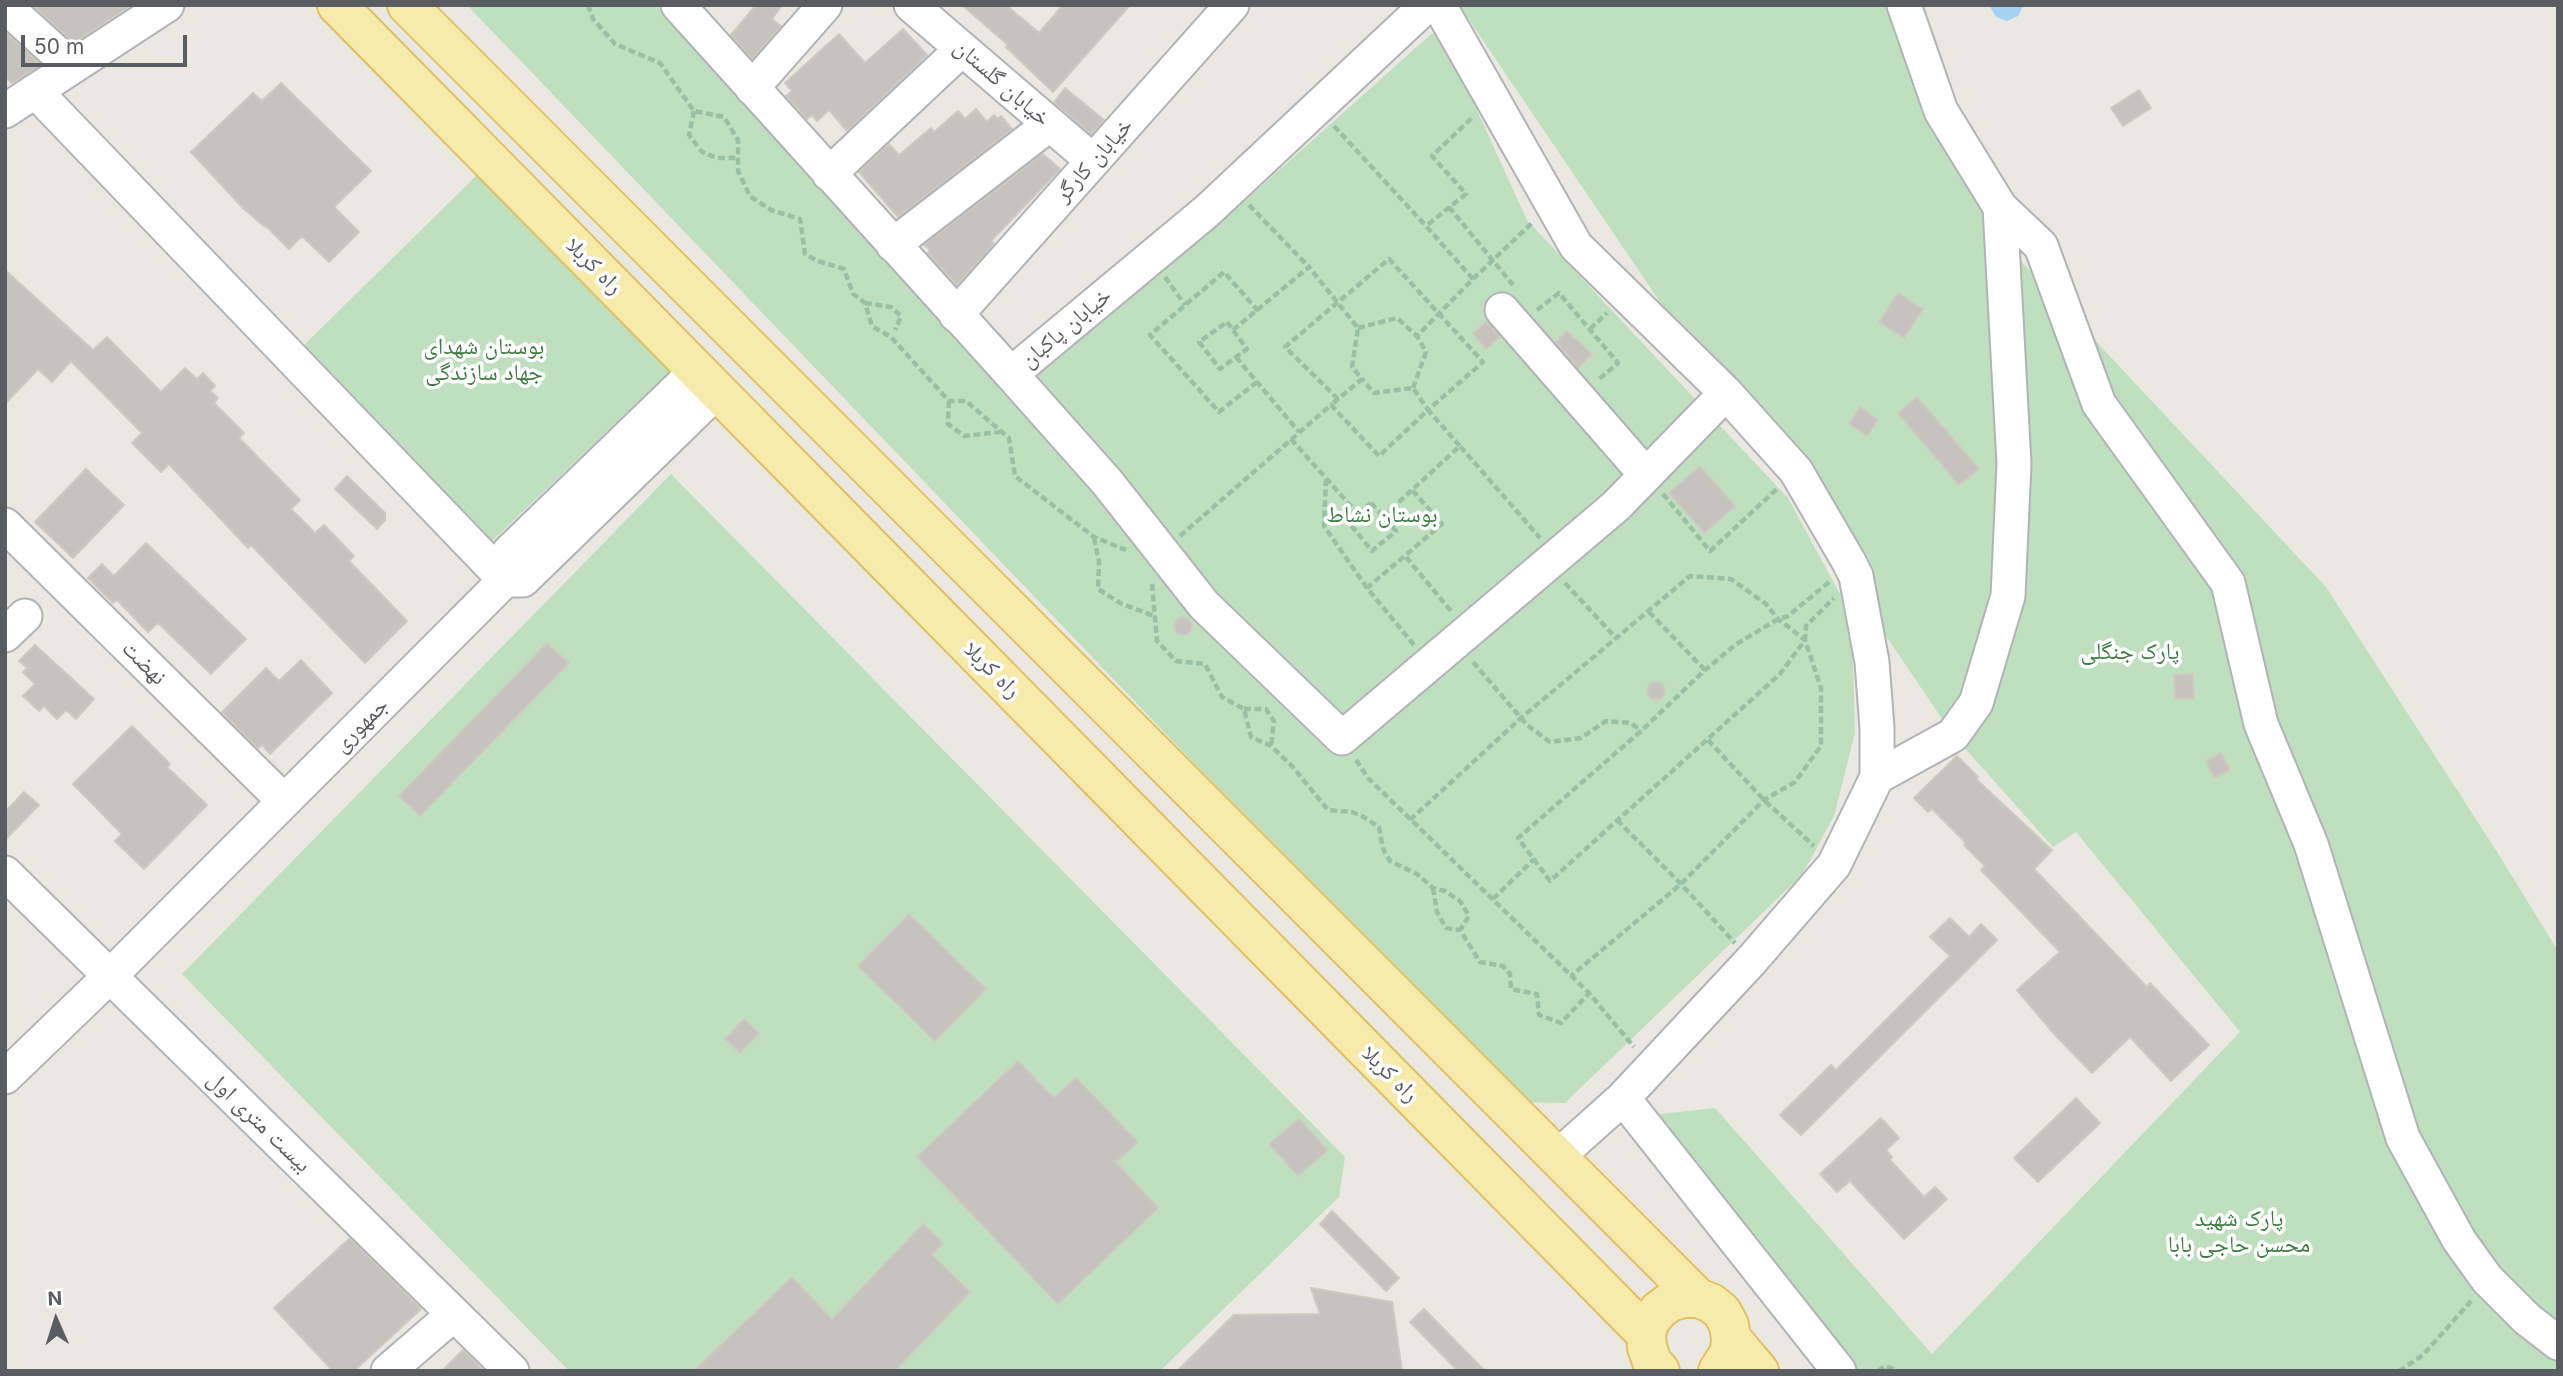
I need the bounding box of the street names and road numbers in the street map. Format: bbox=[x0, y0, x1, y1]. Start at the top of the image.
street label: خیابان گلستان bbox=[948, 34, 1056, 132]
street label: خیابان کارگر bbox=[1049, 112, 1139, 208]
street label: راه کربلا bbox=[560, 232, 628, 300]
street label: خیابان پاکبان bbox=[1015, 282, 1117, 374]
street label: نهضت bbox=[116, 635, 172, 691]
street label: راه کربلا bbox=[958, 636, 1026, 704]
street label: جمهوری bbox=[328, 692, 394, 758]
street label: راه کربلا bbox=[1356, 1040, 1424, 1108]
street label: بیست متری اول bbox=[201, 1066, 317, 1178]

